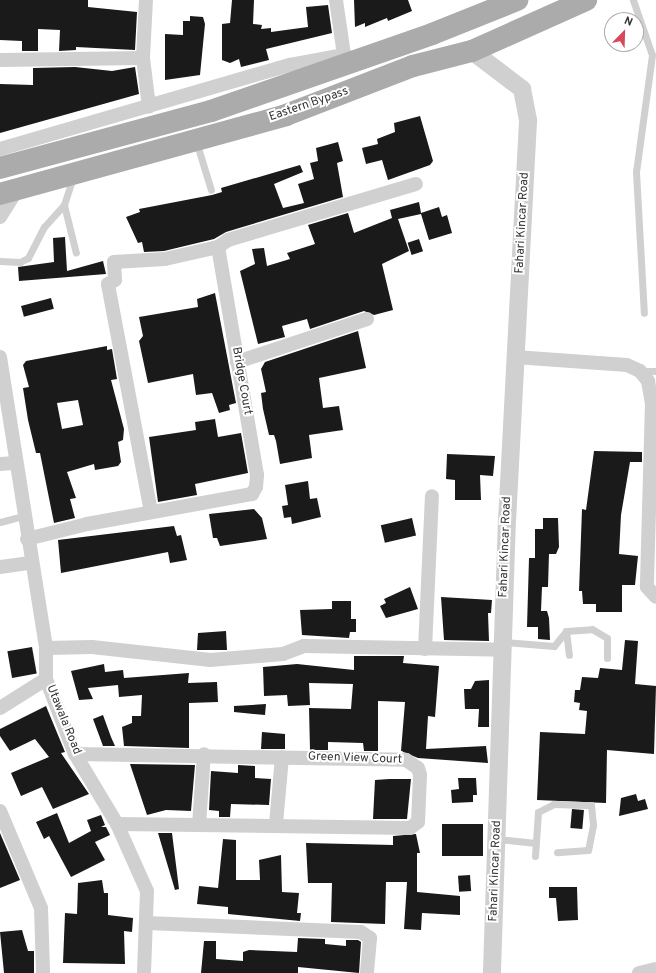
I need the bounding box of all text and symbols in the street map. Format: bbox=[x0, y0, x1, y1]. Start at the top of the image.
north arrow bbox=[604, 12, 644, 52]
text: N bbox=[622, 14, 635, 30]
street label: Eastern Bypass bbox=[268, 85, 350, 125]
street label: Fahari Kincar Road bbox=[513, 172, 533, 274]
street label: Bridge Court bbox=[228, 346, 254, 416]
street label: Fahari Kincar Road bbox=[497, 496, 515, 598]
street label: Utawala Road bbox=[43, 683, 83, 757]
street label: Green View Court bbox=[307, 750, 403, 768]
street label: Fahari Kincar Road bbox=[487, 820, 505, 922]

